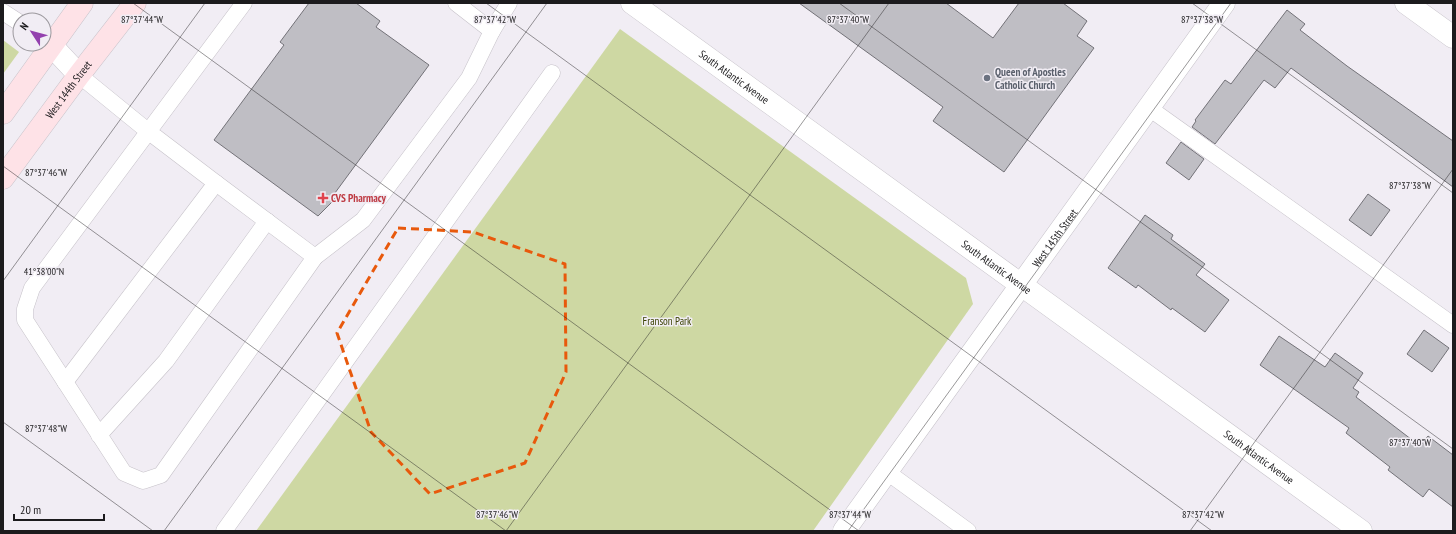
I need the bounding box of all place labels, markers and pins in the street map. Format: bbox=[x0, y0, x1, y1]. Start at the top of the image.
place label: Queen of Apostles Catholic Church bbox=[995, 65, 1066, 92]
marker: Queen of Apostles Catholic Church bbox=[982, 73, 992, 83]
place label: CVS Pharmacy bbox=[331, 191, 386, 205]
marker: CVS Pharmacy bbox=[318, 193, 328, 203]

